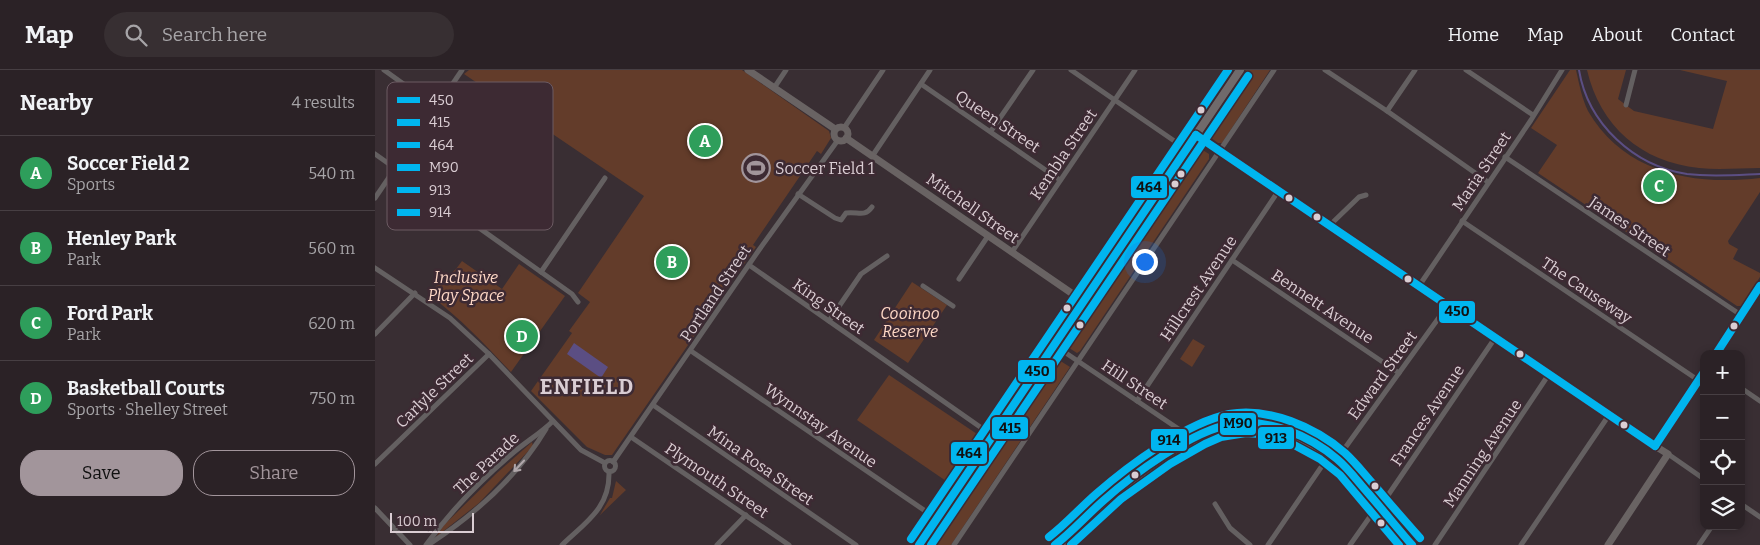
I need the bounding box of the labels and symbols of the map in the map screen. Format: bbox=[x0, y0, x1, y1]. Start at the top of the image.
legend bbox=[387, 82, 553, 230]
street label: Queen Street bbox=[952, 86, 1044, 157]
text: 450 bbox=[429, 92, 454, 109]
street label: Kembla Street bbox=[1026, 105, 1101, 203]
unlabelled marker bbox=[1196, 105, 1206, 115]
text: 415 bbox=[429, 114, 450, 131]
pin: A bbox=[689, 122, 721, 160]
street label: Maria Street bbox=[1448, 128, 1515, 214]
text: 464 bbox=[429, 137, 454, 154]
sports icon: Soccer Field 1 bbox=[741, 153, 771, 183]
text: M90 bbox=[429, 159, 459, 176]
place label: Soccer Field 1 bbox=[775, 159, 875, 178]
pin: C bbox=[1643, 167, 1675, 205]
street label: Mitchell Street bbox=[923, 169, 1023, 248]
unlabelled marker bbox=[1176, 169, 1186, 179]
line badge: 464 bbox=[1130, 175, 1168, 199]
text: 464 bbox=[1136, 179, 1162, 196]
unlabelled marker bbox=[1170, 179, 1180, 189]
text: 913 bbox=[429, 182, 451, 199]
street label: James Street bbox=[1585, 192, 1674, 261]
unlabelled marker bbox=[1284, 193, 1294, 203]
text: 914 bbox=[429, 204, 451, 221]
unlabelled marker bbox=[1312, 212, 1322, 222]
street label: Hillcrest Avenue bbox=[1156, 232, 1241, 345]
street label: Portland Street bbox=[676, 241, 755, 345]
pin: B bbox=[656, 243, 688, 281]
your location bbox=[1132, 249, 1158, 275]
street label: The Causeway bbox=[1538, 253, 1636, 328]
street label: Bennett Avenue bbox=[1268, 265, 1377, 348]
park label: Inclusive Play Space bbox=[428, 268, 504, 305]
unlabelled marker bbox=[1403, 274, 1413, 284]
street label: King Street bbox=[789, 275, 868, 338]
line badge: 450 bbox=[1438, 300, 1476, 324]
unlabelled marker bbox=[1062, 303, 1072, 313]
text: 450 bbox=[1444, 303, 1470, 320]
park label: Cooinoo Reserve bbox=[880, 304, 940, 341]
pin: D bbox=[506, 317, 538, 355]
unlabelled marker bbox=[1075, 320, 1085, 330]
unlabelled marker bbox=[1729, 321, 1739, 331]
street label: Edward Street bbox=[1344, 327, 1421, 423]
street label: Carlyle Street bbox=[392, 349, 477, 432]
unlabelled marker bbox=[1515, 349, 1525, 359]
street label: Hill Street bbox=[1098, 356, 1171, 413]
line badge: 450 bbox=[1017, 359, 1056, 383]
street label: Frances Avenue bbox=[1387, 361, 1468, 469]
text: 450 bbox=[1024, 363, 1050, 380]
district label: ENFIELD bbox=[540, 374, 634, 400]
street label: Wynnstay Avenue bbox=[761, 379, 881, 471]
street label: Manning Avenue bbox=[1439, 396, 1526, 511]
line badge: M90 bbox=[1219, 412, 1257, 436]
text: M90 bbox=[1223, 415, 1253, 432]
line badge: 415 bbox=[991, 416, 1029, 440]
text: 415 bbox=[999, 420, 1021, 437]
unlabelled marker bbox=[1619, 420, 1629, 430]
street label: Mina Rosa Street bbox=[704, 422, 818, 509]
line badge: 913 bbox=[1257, 426, 1295, 450]
street label: The Parade bbox=[450, 428, 523, 498]
line badge: 914 bbox=[1150, 428, 1188, 452]
text: 913 bbox=[1265, 430, 1287, 447]
text: 914 bbox=[1158, 432, 1181, 449]
street label: Plymouth Street bbox=[662, 439, 772, 522]
line badge: 464 bbox=[950, 441, 988, 465]
text: 464 bbox=[956, 445, 982, 462]
one-way arrow bbox=[513, 459, 525, 472]
unlabelled marker bbox=[1130, 470, 1140, 480]
unlabelled marker bbox=[1370, 481, 1380, 491]
scale bar bbox=[390, 510, 474, 533]
unlabelled marker bbox=[1376, 518, 1386, 528]

